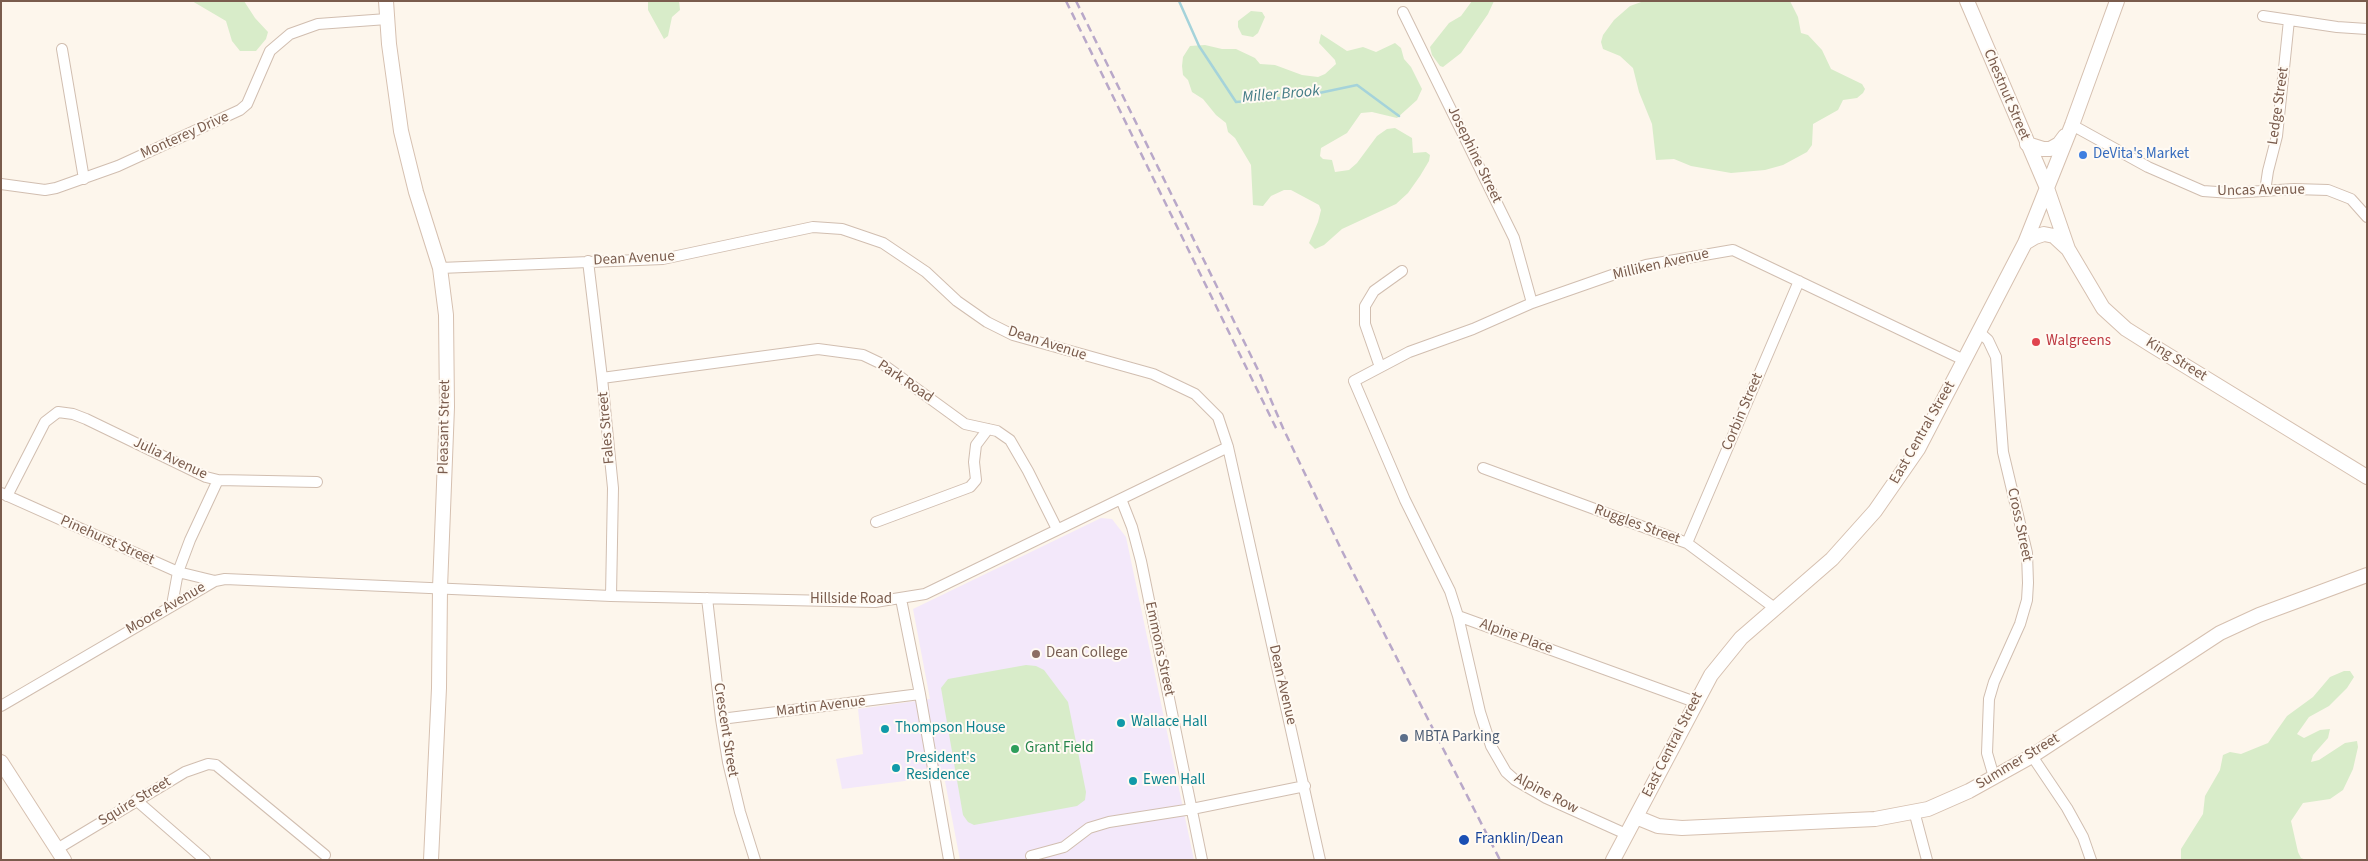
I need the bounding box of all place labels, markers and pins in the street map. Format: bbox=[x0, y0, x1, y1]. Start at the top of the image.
place label: DeVita's Market bbox=[2093, 146, 2189, 164]
marker: DeVita's Market bbox=[2077, 149, 2089, 161]
place label: Walgreens bbox=[2046, 333, 2111, 351]
marker: Walgreens bbox=[2030, 336, 2042, 348]
place label: Dean College bbox=[1046, 645, 1128, 663]
marker: Dean College bbox=[1030, 648, 1042, 660]
place label: Wallace Hall bbox=[1131, 714, 1207, 732]
marker: Wallace Hall bbox=[1115, 717, 1127, 729]
place label: Thompson House bbox=[895, 720, 1005, 738]
marker: Thompson House bbox=[879, 723, 891, 735]
place label: MBTA Parking bbox=[1414, 729, 1499, 747]
marker: MBTA Parking bbox=[1398, 732, 1410, 744]
place label: Grant Field bbox=[1025, 740, 1094, 758]
marker: Grant Field bbox=[1009, 743, 1021, 755]
place label: President's Residence bbox=[906, 750, 976, 785]
marker: President's Residence bbox=[890, 762, 902, 774]
place label: Ewen Hall bbox=[1143, 772, 1205, 790]
marker: Ewen Hall bbox=[1127, 775, 1139, 787]
place label: Franklin/Dean bbox=[1475, 831, 1563, 849]
marker: Franklin/Dean bbox=[1457, 833, 1471, 847]

